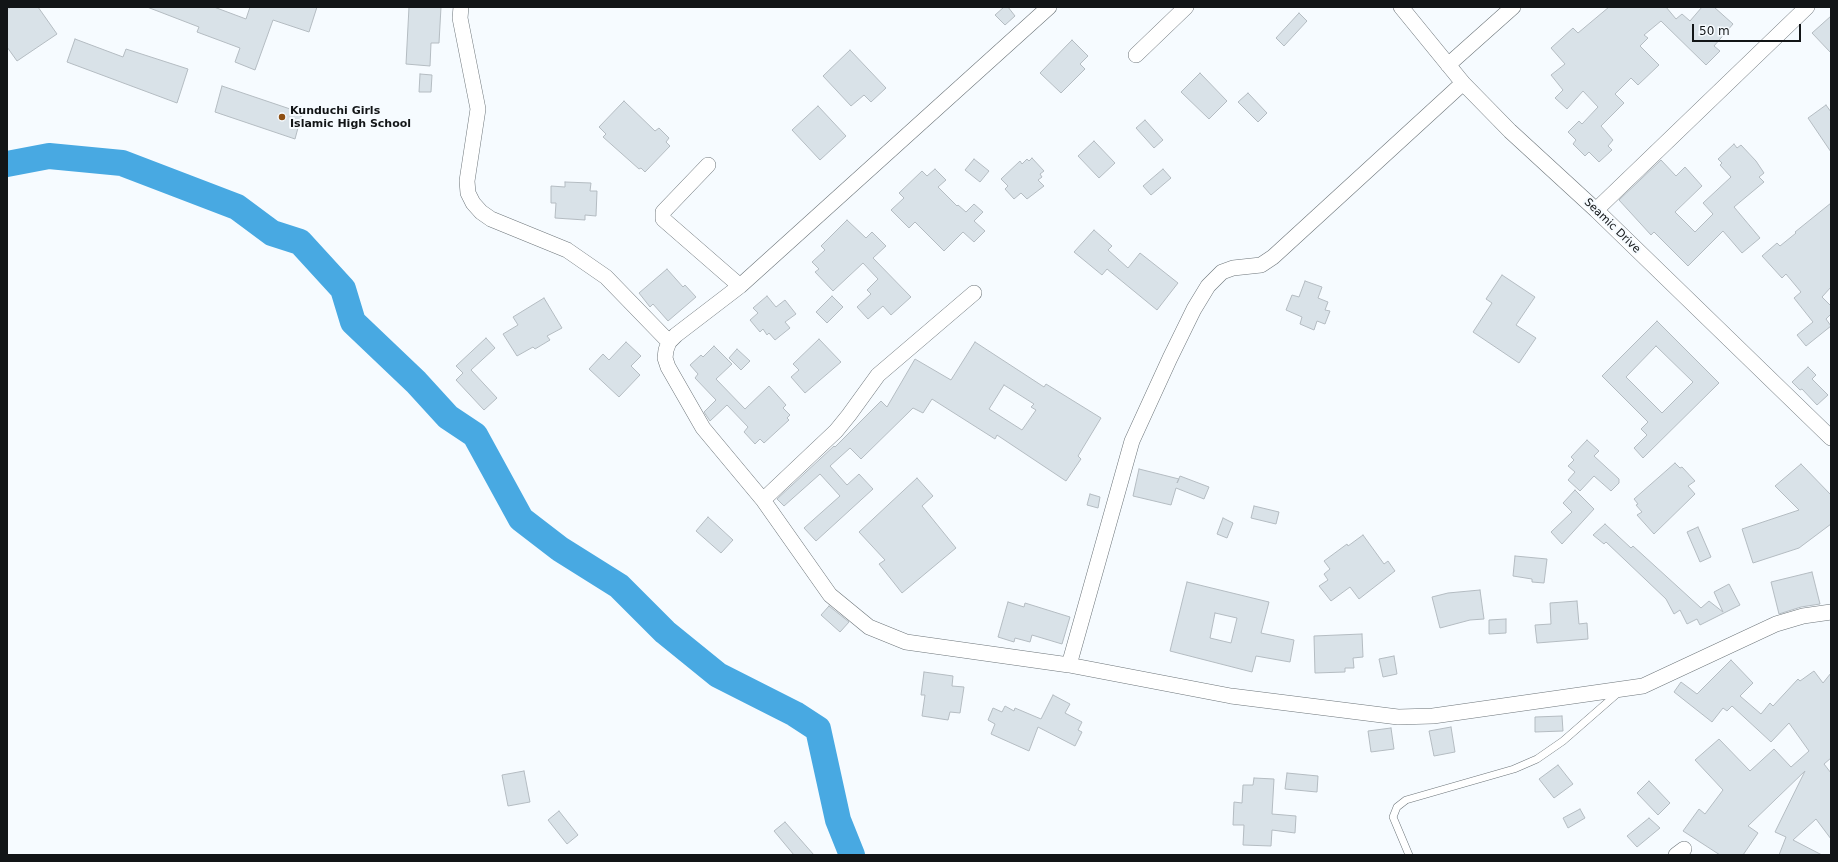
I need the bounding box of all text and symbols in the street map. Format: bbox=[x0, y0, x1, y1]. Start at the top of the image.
scale bar bbox=[1694, 16, 1803, 42]
text: 50 m bbox=[1699, 24, 1730, 38]
place label: Kunduchi Girls Islamic High School bbox=[290, 104, 411, 130]
marker: Kunduchi Girls Islamic High School bbox=[277, 112, 287, 122]
street label: Seamic Drive bbox=[1581, 196, 1643, 256]

